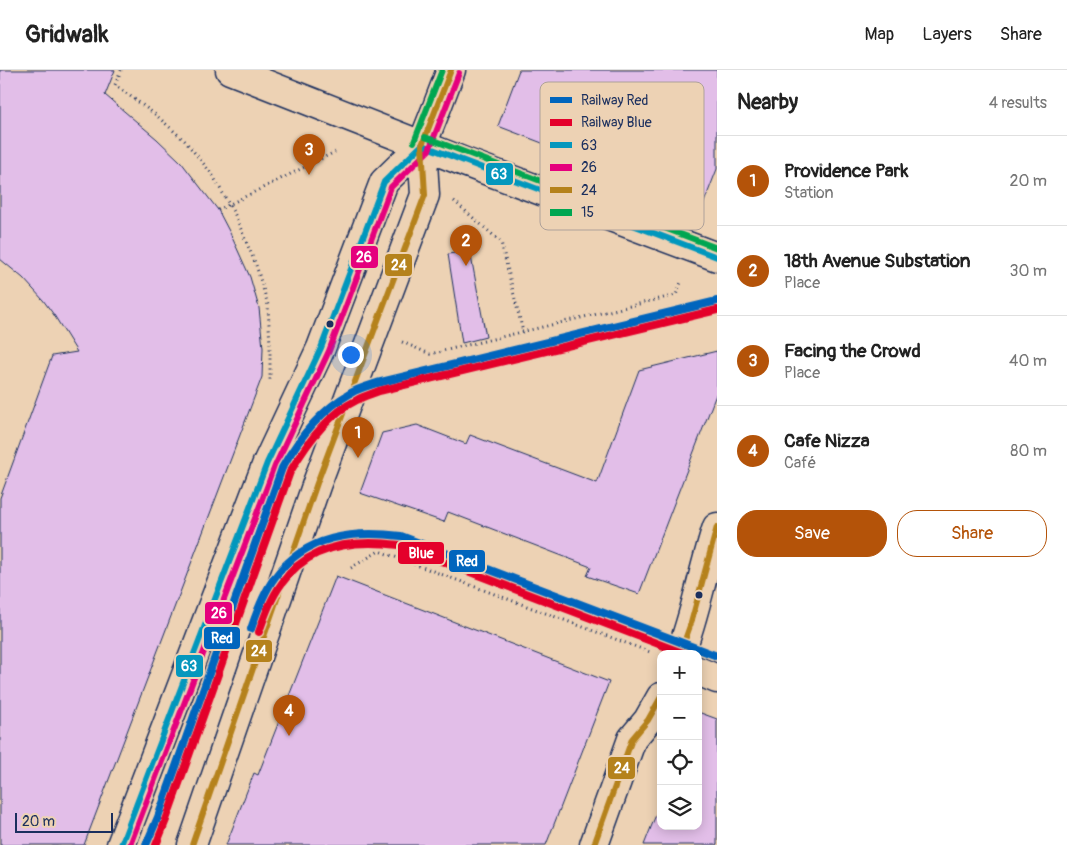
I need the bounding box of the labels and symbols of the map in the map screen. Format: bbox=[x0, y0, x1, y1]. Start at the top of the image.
legend bbox=[540, 82, 704, 230]
text: Railway Red bbox=[581, 92, 648, 109]
text: Railway Blue bbox=[581, 114, 652, 131]
pin: 3 bbox=[293, 134, 325, 175]
text: 63 bbox=[581, 137, 597, 154]
text: 26 bbox=[581, 159, 597, 176]
line badge: 63 bbox=[485, 162, 514, 186]
text: 63 bbox=[491, 166, 507, 183]
text: 24 bbox=[581, 182, 597, 199]
text: 15 bbox=[581, 204, 594, 221]
pin: 2 bbox=[450, 225, 482, 266]
line badge: 26 bbox=[350, 245, 379, 269]
text: 26 bbox=[356, 249, 372, 266]
line badge: 24 bbox=[384, 253, 413, 277]
text: 24 bbox=[391, 257, 408, 274]
unlabelled marker bbox=[325, 319, 335, 329]
your location bbox=[338, 342, 364, 368]
pin: 1 bbox=[342, 417, 374, 458]
line badge: Blue bbox=[397, 541, 445, 565]
text: Blue bbox=[408, 545, 435, 562]
line badge: Red bbox=[448, 549, 486, 573]
text: Red bbox=[456, 553, 478, 570]
unlabelled marker bbox=[694, 590, 704, 600]
line badge: 26 bbox=[204, 601, 233, 625]
text: 26 bbox=[211, 605, 227, 622]
line badge: Red bbox=[203, 626, 241, 650]
text: Red bbox=[211, 630, 233, 647]
line badge: 24 bbox=[245, 639, 273, 663]
text: 24 bbox=[251, 643, 268, 660]
line badge: 63 bbox=[175, 654, 204, 678]
text: 63 bbox=[181, 658, 197, 675]
pin: 4 bbox=[273, 695, 305, 736]
line badge: 24 bbox=[607, 756, 636, 780]
text: 24 bbox=[614, 760, 631, 777]
scale bar bbox=[15, 810, 112, 833]

